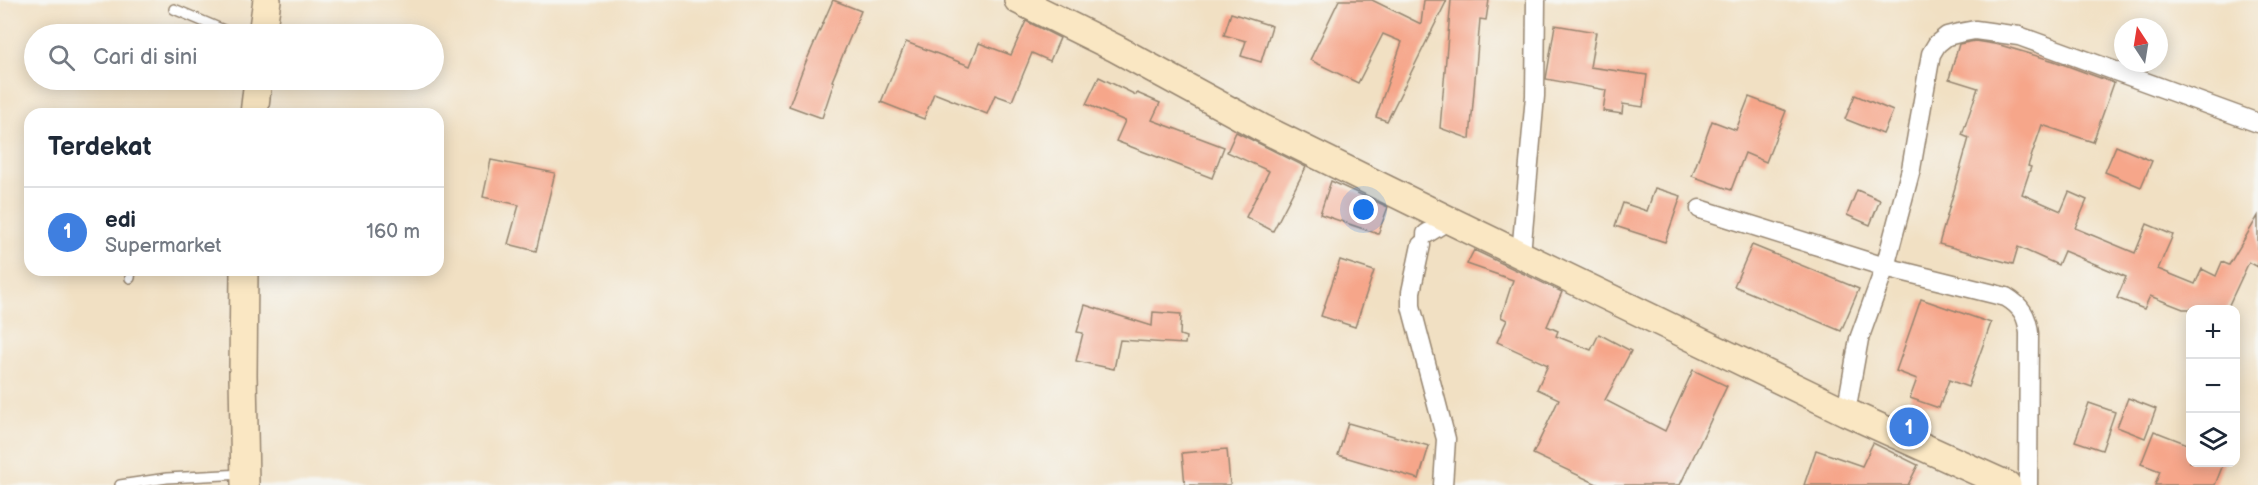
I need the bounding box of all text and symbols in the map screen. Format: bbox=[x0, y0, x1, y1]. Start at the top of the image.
north arrow bbox=[2114, 18, 2168, 72]
search box bbox=[24, 24, 444, 90]
icon: search bbox=[45, 41, 78, 74]
text: Cari di sini bbox=[93, 44, 197, 71]
text: Terdekat bbox=[48, 132, 151, 163]
your location bbox=[1349, 195, 1378, 224]
text: edi bbox=[105, 207, 136, 234]
text: 1 bbox=[63, 220, 72, 244]
text: 160 m bbox=[366, 220, 420, 244]
text: Supermarket bbox=[105, 234, 221, 258]
map controls bbox=[2186, 305, 2240, 467]
button: + bbox=[2186, 305, 2240, 359]
button: − bbox=[2186, 359, 2240, 413]
pin: 1 bbox=[1890, 404, 1928, 450]
button: layers bbox=[2186, 413, 2240, 467]

